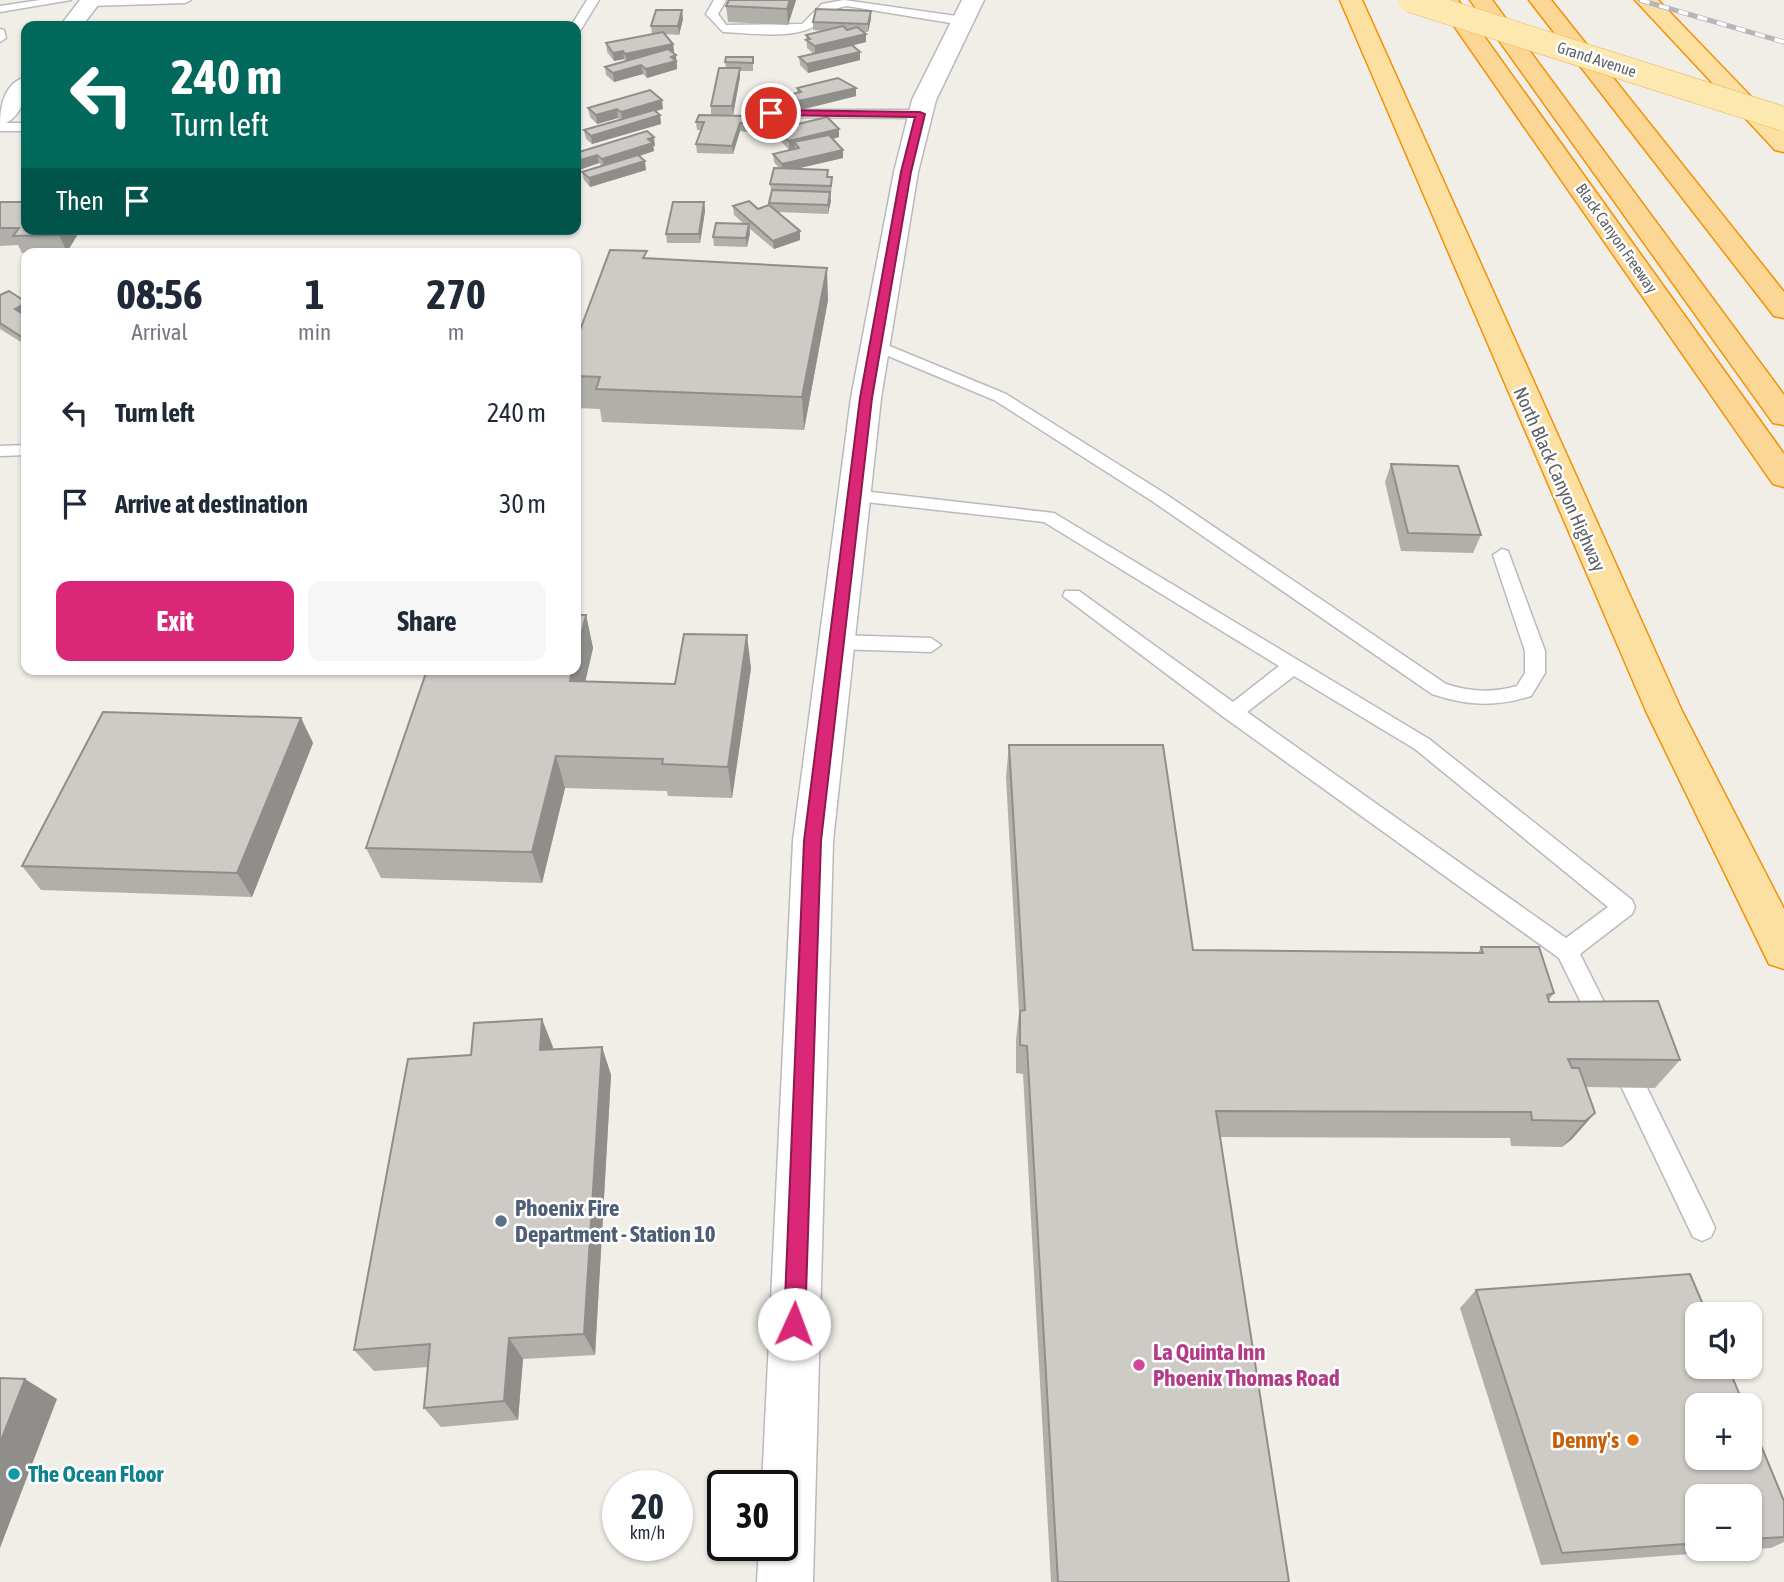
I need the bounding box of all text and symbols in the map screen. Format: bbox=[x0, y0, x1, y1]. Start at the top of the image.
street label: Grand Avenue bbox=[1555, 38, 1639, 80]
text: 240 m bbox=[171, 48, 282, 104]
icon: left bbox=[56, 49, 147, 140]
pin bbox=[741, 83, 801, 143]
icon: arrive bbox=[752, 94, 790, 132]
text: Turn left bbox=[171, 106, 269, 143]
street label: Black Canyon Freeway bbox=[1572, 180, 1662, 297]
icon: arrive bbox=[118, 182, 156, 220]
text: Then bbox=[56, 186, 104, 216]
text: 08:56 bbox=[116, 270, 203, 318]
text: 1 bbox=[305, 270, 324, 318]
text: 270 bbox=[426, 270, 486, 318]
text: Arrival bbox=[131, 319, 188, 345]
text: min bbox=[298, 319, 331, 345]
text: m bbox=[448, 319, 464, 345]
street label: North Black Canyon Highway bbox=[1509, 383, 1611, 575]
icon: left bbox=[56, 394, 94, 432]
text: Turn left bbox=[115, 398, 195, 428]
text: 240 m bbox=[487, 398, 546, 428]
icon: arrive bbox=[56, 485, 94, 523]
text: Arrive at destination bbox=[115, 489, 308, 519]
text: 30 m bbox=[499, 489, 546, 519]
button: Exit bbox=[56, 581, 294, 661]
button: Share bbox=[308, 581, 546, 661]
place label: Phoenix Fire Department - Station 10 bbox=[515, 1195, 716, 1247]
marker: Phoenix Fire Department - Station 10 bbox=[493, 1213, 509, 1229]
position arrow bbox=[757, 1287, 831, 1361]
map controls bbox=[1685, 1302, 1762, 1561]
button: sound bbox=[1685, 1302, 1762, 1379]
place label: La Quinta Inn Phoenix Thomas Road bbox=[1153, 1339, 1340, 1391]
marker: La Quinta Inn Phoenix Thomas Road bbox=[1131, 1357, 1147, 1373]
button: + bbox=[1685, 1393, 1762, 1470]
place label: Denny's bbox=[1552, 1427, 1619, 1453]
marker: Denny's bbox=[1625, 1432, 1641, 1448]
place label: The Ocean Floor bbox=[28, 1461, 165, 1487]
marker: The Ocean Floor bbox=[6, 1466, 22, 1482]
speed limit sign: 30 bbox=[707, 1470, 798, 1561]
button: − bbox=[1685, 1484, 1762, 1561]
text: 20 bbox=[631, 1486, 664, 1526]
text: km/h bbox=[630, 1522, 665, 1543]

